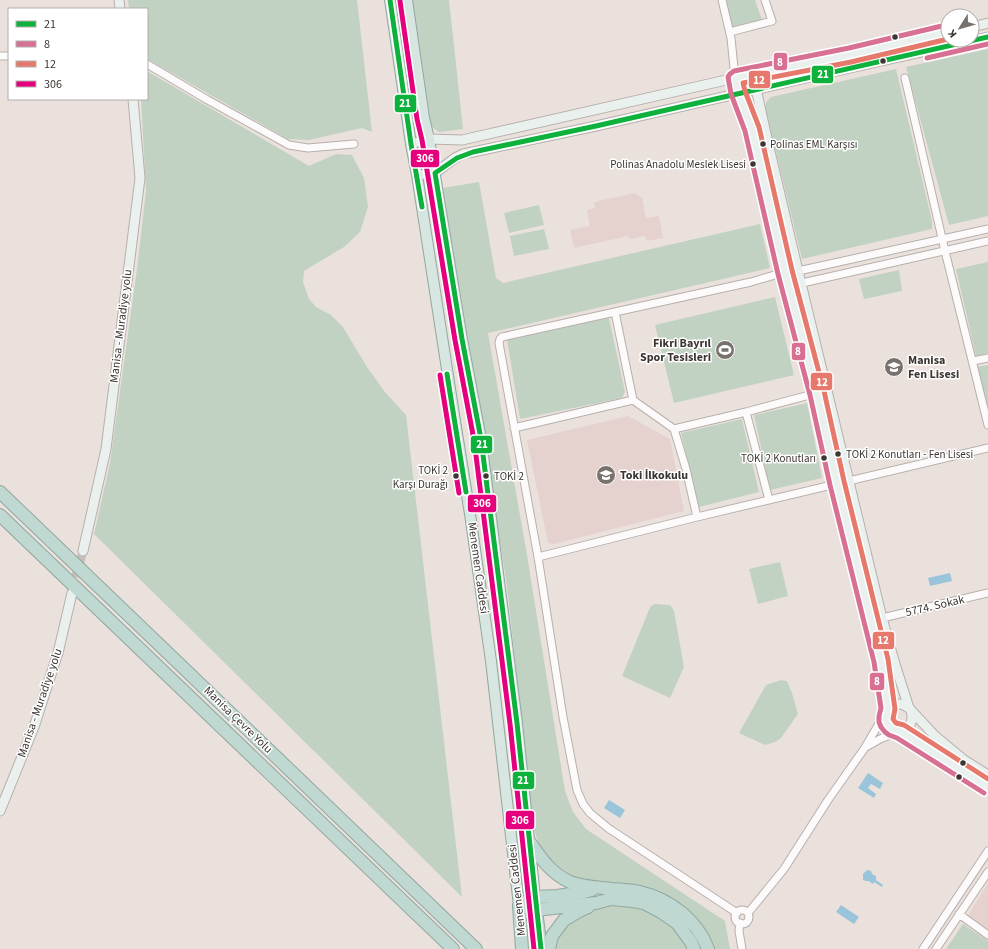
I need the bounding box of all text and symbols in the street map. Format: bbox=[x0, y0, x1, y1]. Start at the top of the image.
legend bbox=[8, 8, 148, 100]
north arrow bbox=[940, 8, 980, 48]
text: 21 bbox=[44, 16, 56, 33]
text: K bbox=[944, 26, 960, 41]
unlabelled marker bbox=[890, 32, 900, 42]
text: 8 bbox=[44, 36, 50, 53]
line badge: 8 bbox=[773, 52, 788, 71]
text: 8 bbox=[777, 55, 783, 70]
text: 12 bbox=[44, 56, 56, 73]
unlabelled marker bbox=[878, 56, 888, 66]
line badge: 21 bbox=[811, 65, 834, 84]
text: 21 bbox=[817, 67, 829, 82]
line badge: 12 bbox=[748, 70, 771, 89]
text: 12 bbox=[753, 73, 765, 88]
text: 306 bbox=[44, 76, 62, 93]
line badge: 21 bbox=[394, 94, 417, 113]
text: 21 bbox=[399, 96, 411, 111]
place label: Polinas EML Karşısı bbox=[770, 137, 858, 152]
marker: Polinas EML Karşısı bbox=[758, 139, 768, 149]
line badge: 306 bbox=[410, 149, 440, 168]
text: 306 bbox=[416, 151, 434, 166]
place label: Polinas Anadolu Meslek Lisesi bbox=[610, 157, 746, 172]
marker: Polinas Anadolu Meslek Lisesi bbox=[748, 159, 758, 169]
street label: Manisa - Muradiye yolu bbox=[106, 268, 136, 384]
place label: Fikri Bayrıl Spor Tesisleri bbox=[640, 335, 712, 366]
sports icon: Fikri Bayrıl Spor Tesisleri bbox=[714, 339, 736, 361]
line badge: 8 bbox=[791, 342, 806, 361]
text: 8 bbox=[795, 344, 801, 359]
place label: Manisa Fen Lisesi bbox=[908, 352, 959, 383]
school or university icon: Manisa Fen Lisesi bbox=[883, 356, 905, 378]
line badge: 12 bbox=[810, 372, 833, 391]
text: 12 bbox=[816, 375, 828, 390]
line badge: 21 bbox=[470, 435, 493, 454]
text: 21 bbox=[476, 437, 488, 452]
place label: TOKİ 2 Konutları - Fen Lisesi bbox=[846, 447, 973, 462]
marker: TOKİ 2 Konutları - Fen Lisesi bbox=[833, 449, 843, 459]
place label: TOKİ 2 Konutları bbox=[741, 451, 816, 466]
marker: TOKİ 2 Konutları bbox=[819, 453, 829, 463]
place label: TOKİ 2 Karşı Durağı bbox=[393, 463, 448, 492]
school or university icon: Toki İlkokulu bbox=[595, 464, 617, 486]
place label: Toki İlkokulu bbox=[620, 467, 688, 484]
place label: TOKİ 2 bbox=[494, 469, 524, 484]
marker: TOKİ 2 Karşı Durağı bbox=[451, 471, 461, 481]
marker: TOKİ 2 bbox=[481, 471, 491, 481]
line badge: 306 bbox=[467, 494, 497, 513]
text: 306 bbox=[473, 496, 491, 511]
street label: Menemen Caddesi bbox=[463, 521, 493, 615]
street label: 5774. Sokak bbox=[904, 591, 966, 621]
line badge: 12 bbox=[872, 631, 895, 650]
text: 12 bbox=[877, 633, 889, 648]
street label: Manisa - Muradiye yolu bbox=[13, 646, 67, 760]
line badge: 8 bbox=[869, 672, 885, 691]
text: 8 bbox=[874, 674, 880, 689]
street label: Manisa Çevre Yolu bbox=[200, 683, 276, 757]
unlabelled marker bbox=[958, 758, 968, 768]
line badge: 21 bbox=[512, 771, 535, 790]
unlabelled marker bbox=[954, 772, 964, 782]
text: 21 bbox=[517, 773, 529, 788]
line badge: 306 bbox=[505, 810, 535, 830]
text: 306 bbox=[511, 813, 529, 828]
street label: Menemen Caddesi bbox=[504, 843, 530, 937]

